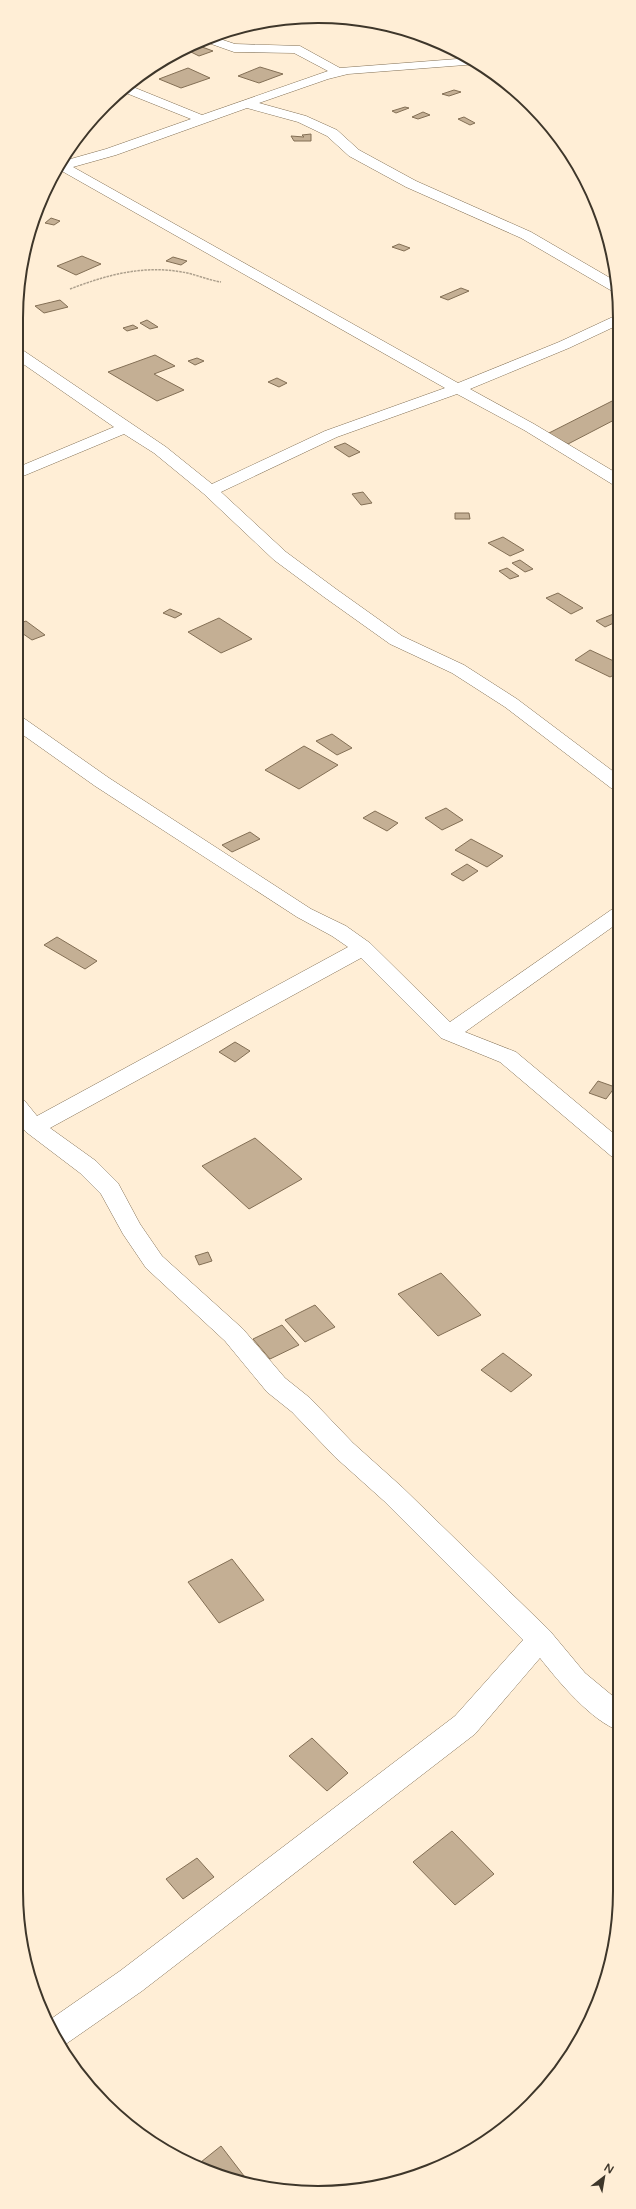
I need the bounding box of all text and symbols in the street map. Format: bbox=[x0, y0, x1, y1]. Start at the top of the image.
north arrow bbox=[584, 2157, 624, 2197]
text: N bbox=[602, 2161, 616, 2177]

